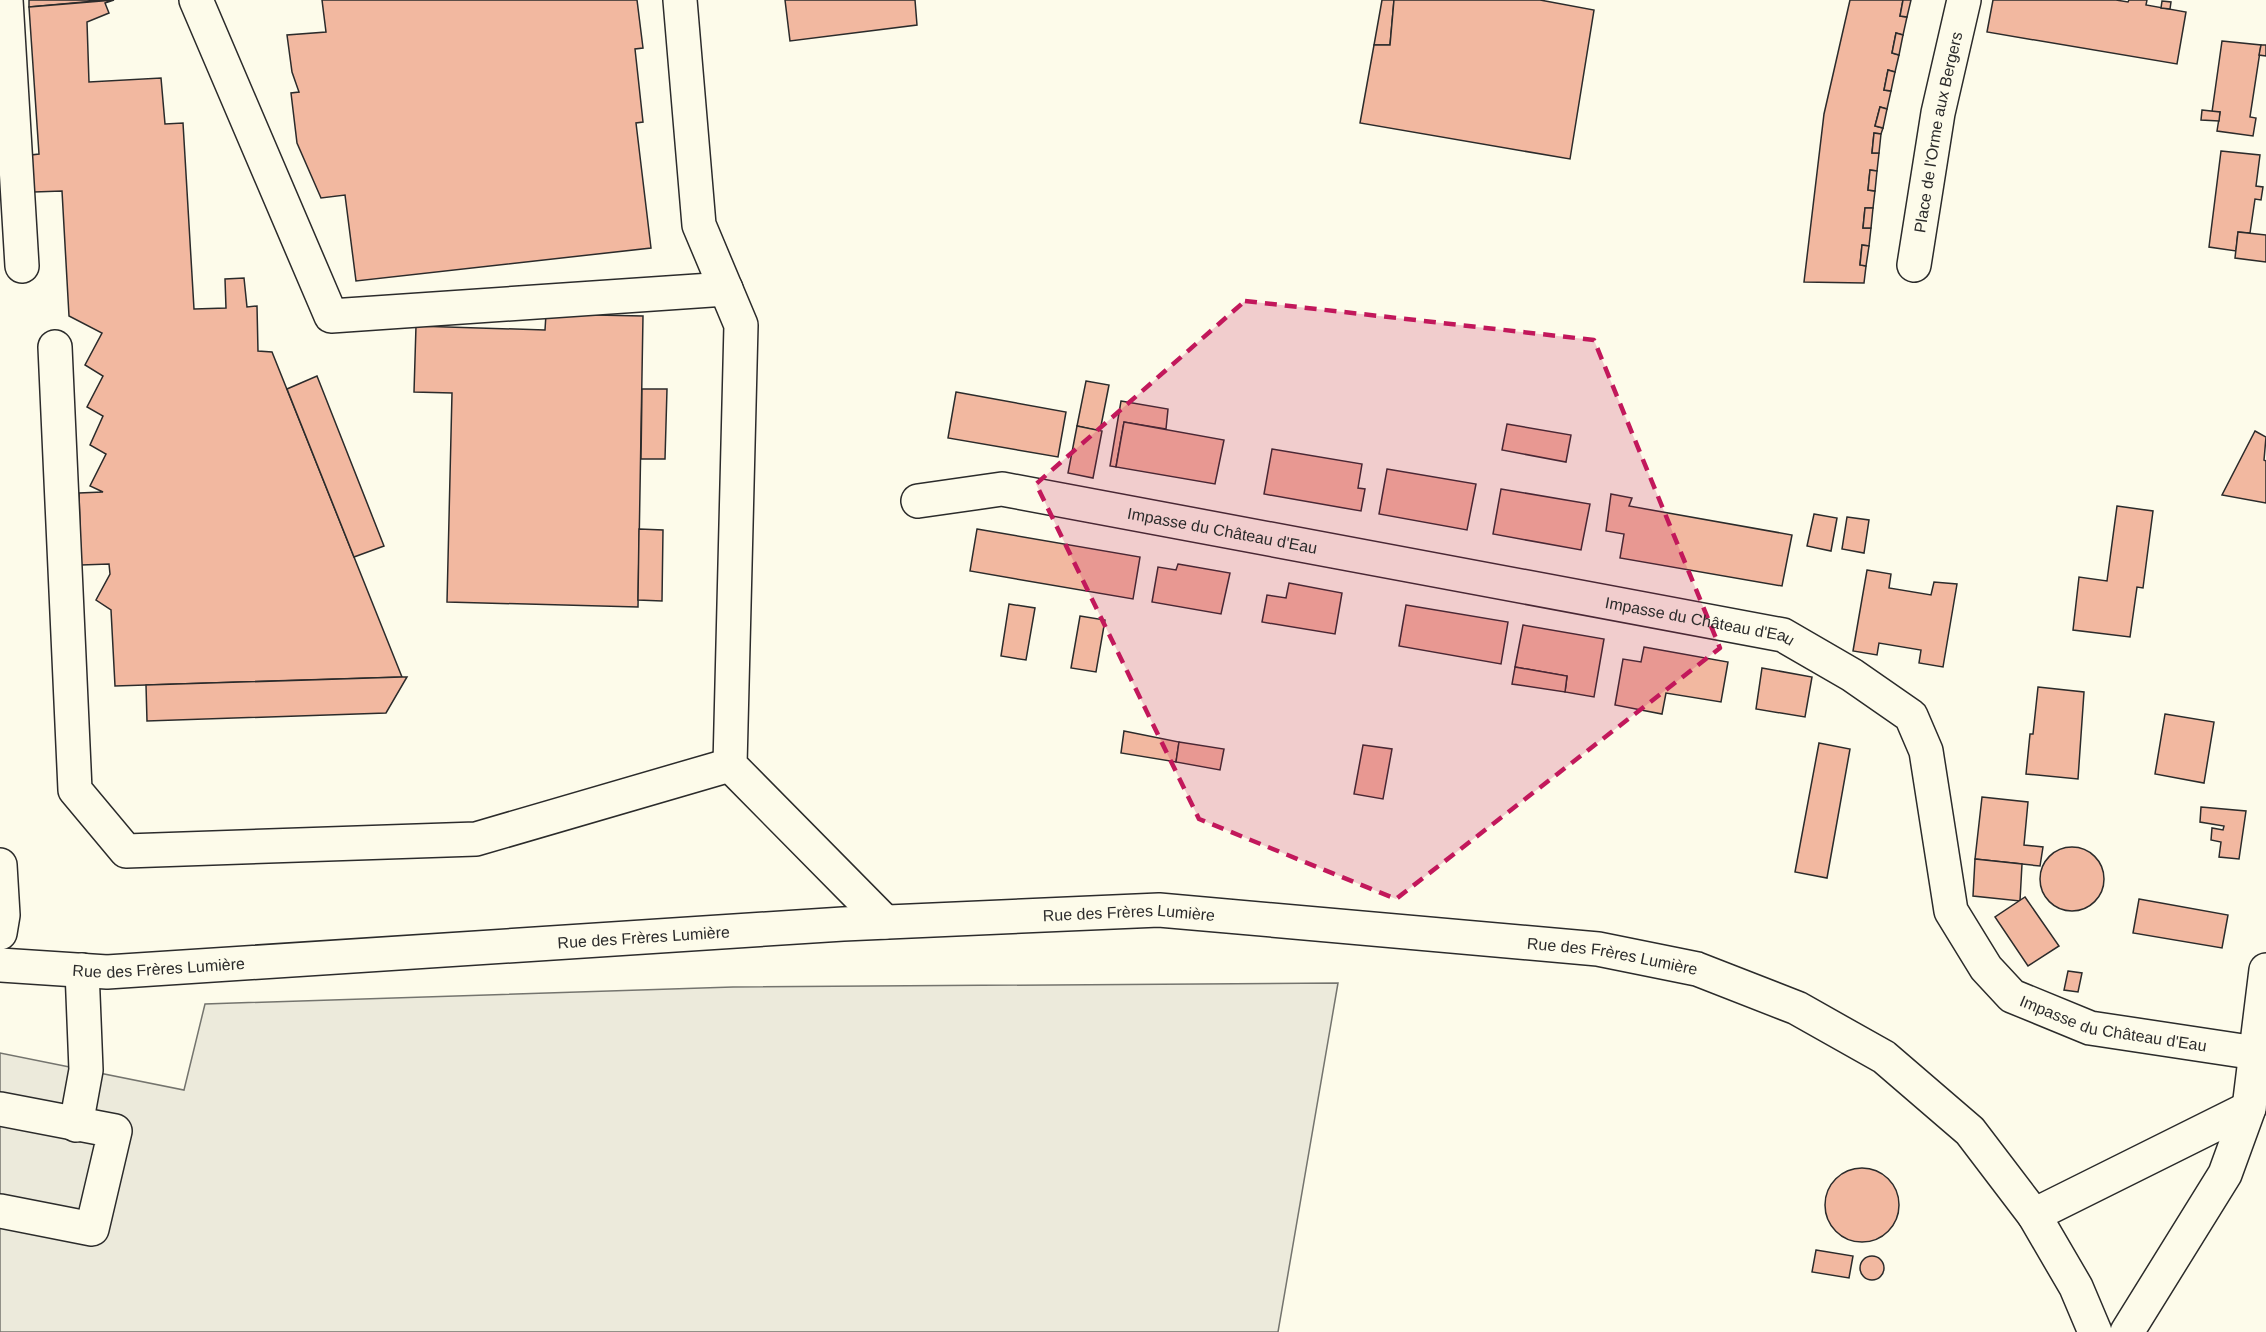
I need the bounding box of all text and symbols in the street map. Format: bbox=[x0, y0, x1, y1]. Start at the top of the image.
street label: Place de l'Orme aux Bergers bbox=[1911, 30, 1965, 234]
street label: Impasse du Château d'Eau bbox=[1126, 505, 1318, 557]
street label: Impasse du Château d'Eau bbox=[1604, 594, 1797, 649]
street label: Rue des Frères Lumière bbox=[1042, 902, 1216, 924]
street label: Rue des Frères Lumière bbox=[557, 923, 730, 952]
street label: Rue des Frères Lumière bbox=[1526, 935, 1699, 978]
street label: Rue des Frères Lumière bbox=[72, 955, 245, 981]
street label: Impasse du Château d'Eau bbox=[2017, 992, 2208, 1054]

